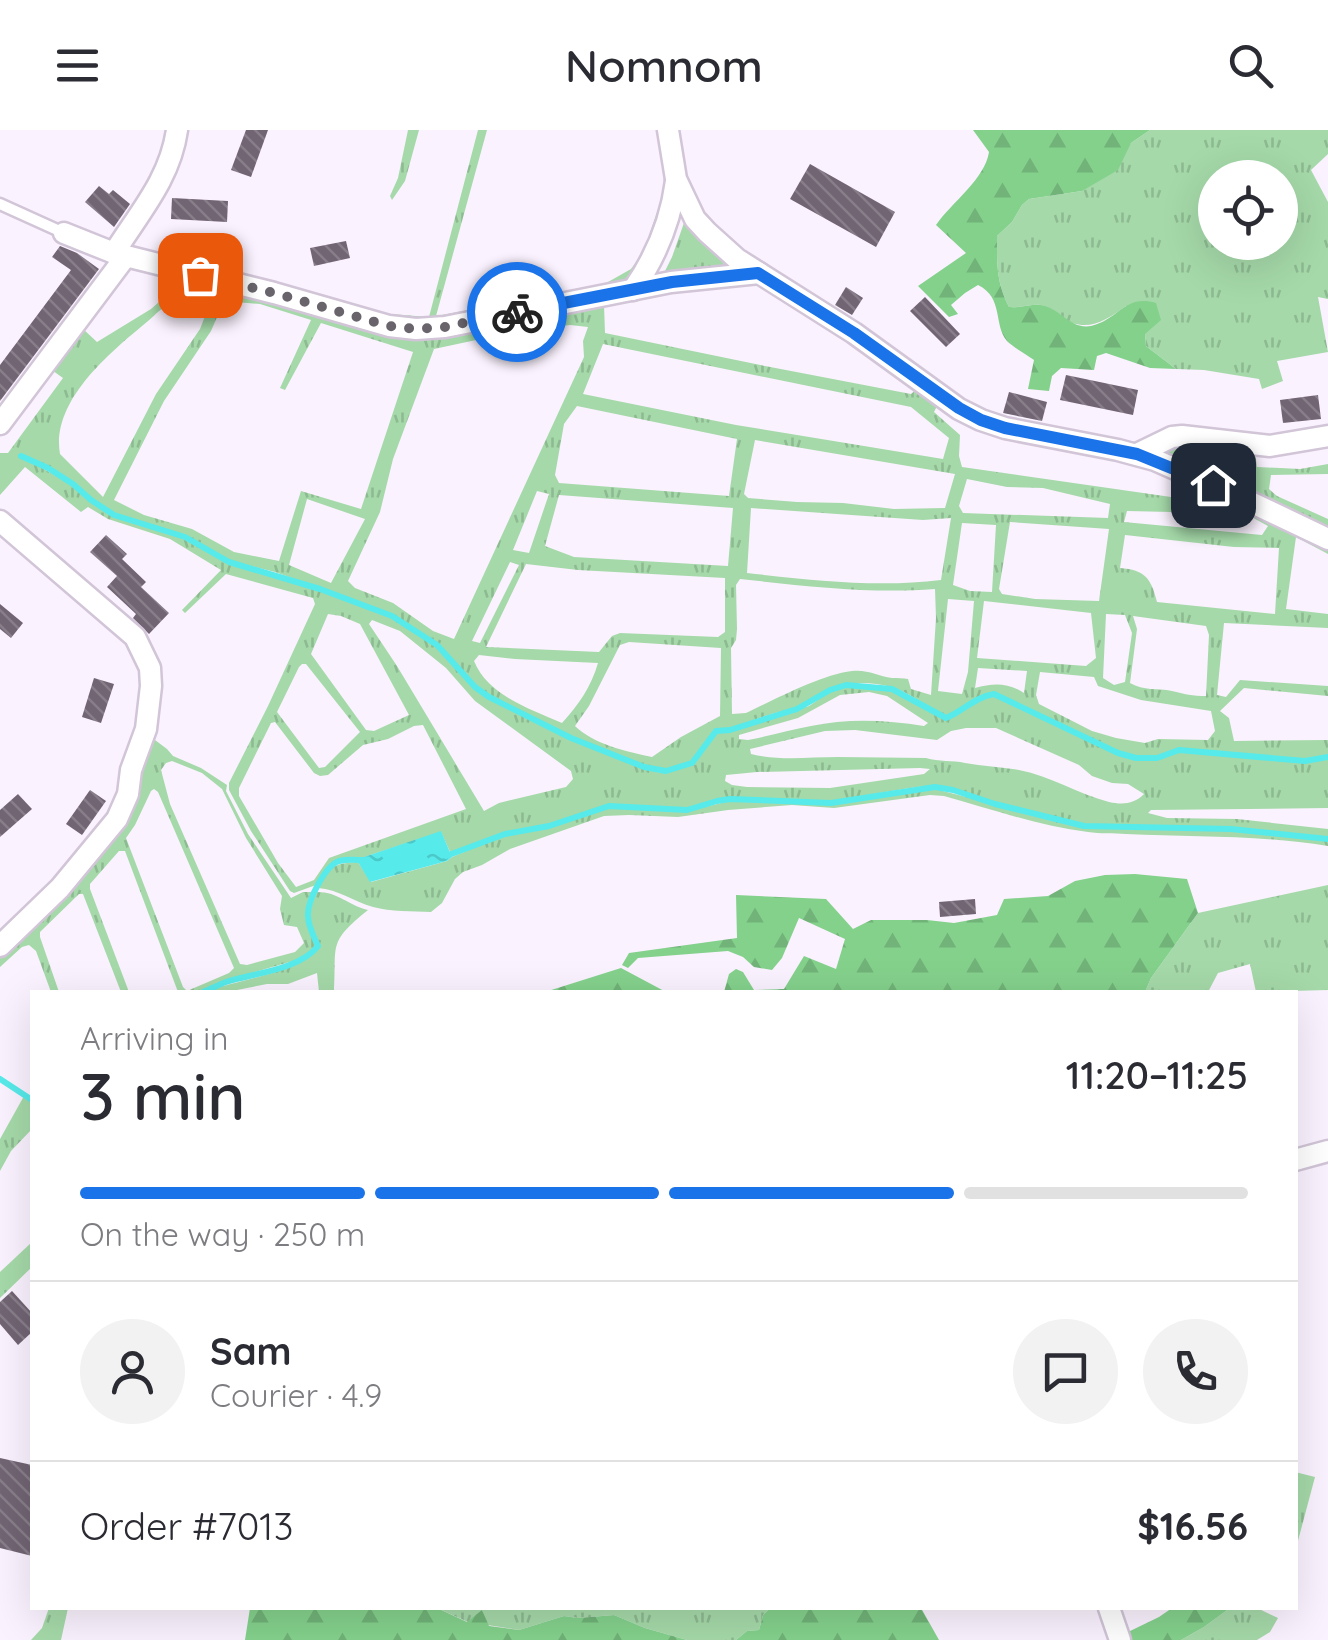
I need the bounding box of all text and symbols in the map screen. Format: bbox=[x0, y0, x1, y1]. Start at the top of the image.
text: Nomnom bbox=[565, 37, 763, 93]
icon: menu bbox=[50, 38, 105, 93]
icon: search bbox=[1223, 38, 1278, 93]
map controls bbox=[1198, 160, 1298, 260]
button: locate bbox=[1198, 160, 1298, 260]
pin bbox=[158, 233, 243, 318]
icon: bag bbox=[173, 248, 228, 303]
courier bbox=[467, 262, 567, 362]
icon: bike bbox=[490, 285, 545, 340]
pin bbox=[1171, 443, 1256, 528]
icon: home bbox=[1186, 458, 1241, 513]
text: Arriving in bbox=[80, 1018, 229, 1058]
text: 11:20–11:25 bbox=[1066, 1051, 1248, 1099]
text: 3 min bbox=[80, 1055, 246, 1136]
text: On the way · 250 m bbox=[80, 1214, 365, 1254]
button: person bbox=[80, 1319, 185, 1424]
button: chat bbox=[1013, 1319, 1118, 1424]
button: phone bbox=[1143, 1319, 1248, 1424]
text: Sam bbox=[210, 1327, 292, 1375]
text: Courier · 4.9 bbox=[210, 1375, 382, 1415]
text: Order #7013 bbox=[80, 1502, 293, 1550]
text: $16.56 bbox=[1137, 1502, 1248, 1550]

